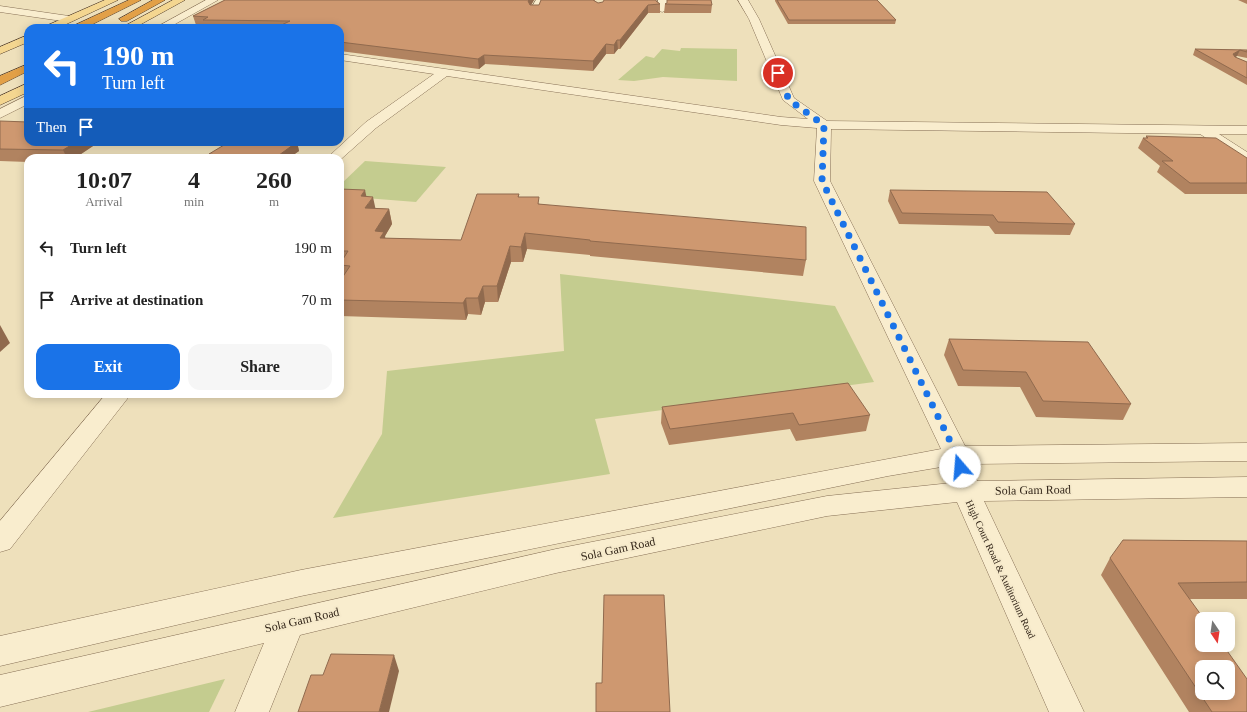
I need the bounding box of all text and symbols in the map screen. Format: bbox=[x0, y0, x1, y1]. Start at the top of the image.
icon: left bbox=[36, 40, 88, 92]
text: 190 m bbox=[102, 40, 174, 71]
pin bbox=[761, 56, 795, 90]
icon: arrive bbox=[767, 62, 789, 84]
text: Turn left bbox=[102, 73, 165, 93]
icon: arrive bbox=[75, 116, 97, 138]
text: Then bbox=[36, 119, 67, 135]
text: 10:07 bbox=[76, 167, 132, 193]
text: 4 bbox=[188, 167, 200, 193]
text: 260 bbox=[256, 167, 292, 193]
text: Arrival bbox=[85, 194, 123, 209]
text: min bbox=[184, 194, 204, 209]
text: m bbox=[269, 194, 279, 209]
icon: left bbox=[36, 237, 58, 259]
text: Turn left bbox=[70, 240, 127, 256]
text: 190 m bbox=[294, 240, 332, 256]
icon: arrive bbox=[36, 289, 58, 311]
text: Arrive at destination bbox=[70, 292, 203, 308]
text: 70 m bbox=[302, 292, 332, 308]
button: Exit bbox=[36, 344, 180, 390]
button: Share bbox=[188, 344, 332, 390]
position arrow bbox=[939, 446, 981, 488]
street label: Sola Gam Road bbox=[995, 482, 1071, 498]
street label: High Court Road & Auditorium Road bbox=[964, 498, 1038, 640]
street label: Sola Gam Road bbox=[579, 534, 657, 564]
street label: Sola Gam Road bbox=[263, 605, 341, 635]
north arrow bbox=[1195, 612, 1235, 652]
map controls bbox=[1195, 612, 1235, 700]
button: search bbox=[1195, 660, 1235, 700]

